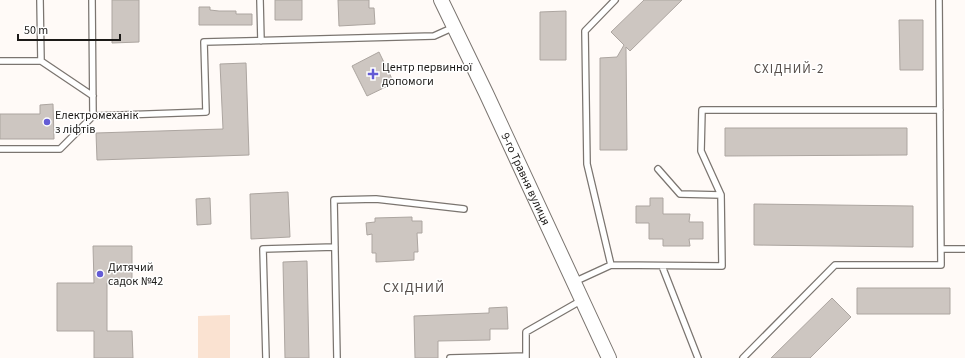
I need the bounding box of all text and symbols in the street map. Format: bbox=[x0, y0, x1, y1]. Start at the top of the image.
scale bar bbox=[18, 16, 120, 42]
text: 50 m bbox=[24, 22, 48, 39]
place label: Центр первинної допомоги bbox=[382, 59, 473, 90]
district label: СХІДНИЙ-2 bbox=[754, 60, 824, 78]
marker: Центр первинної допомоги bbox=[367, 68, 379, 80]
place label: Електромеханік з ліфтів bbox=[55, 107, 138, 138]
marker: Електромеханік з ліфтів bbox=[42, 117, 52, 127]
street label: 9-го Травня вулиця bbox=[497, 130, 555, 228]
place label: Дитячий садок №42 bbox=[108, 259, 163, 290]
marker: Дитячий садок №42 bbox=[95, 269, 105, 279]
district label: СХІДНИЙ bbox=[383, 278, 445, 298]

